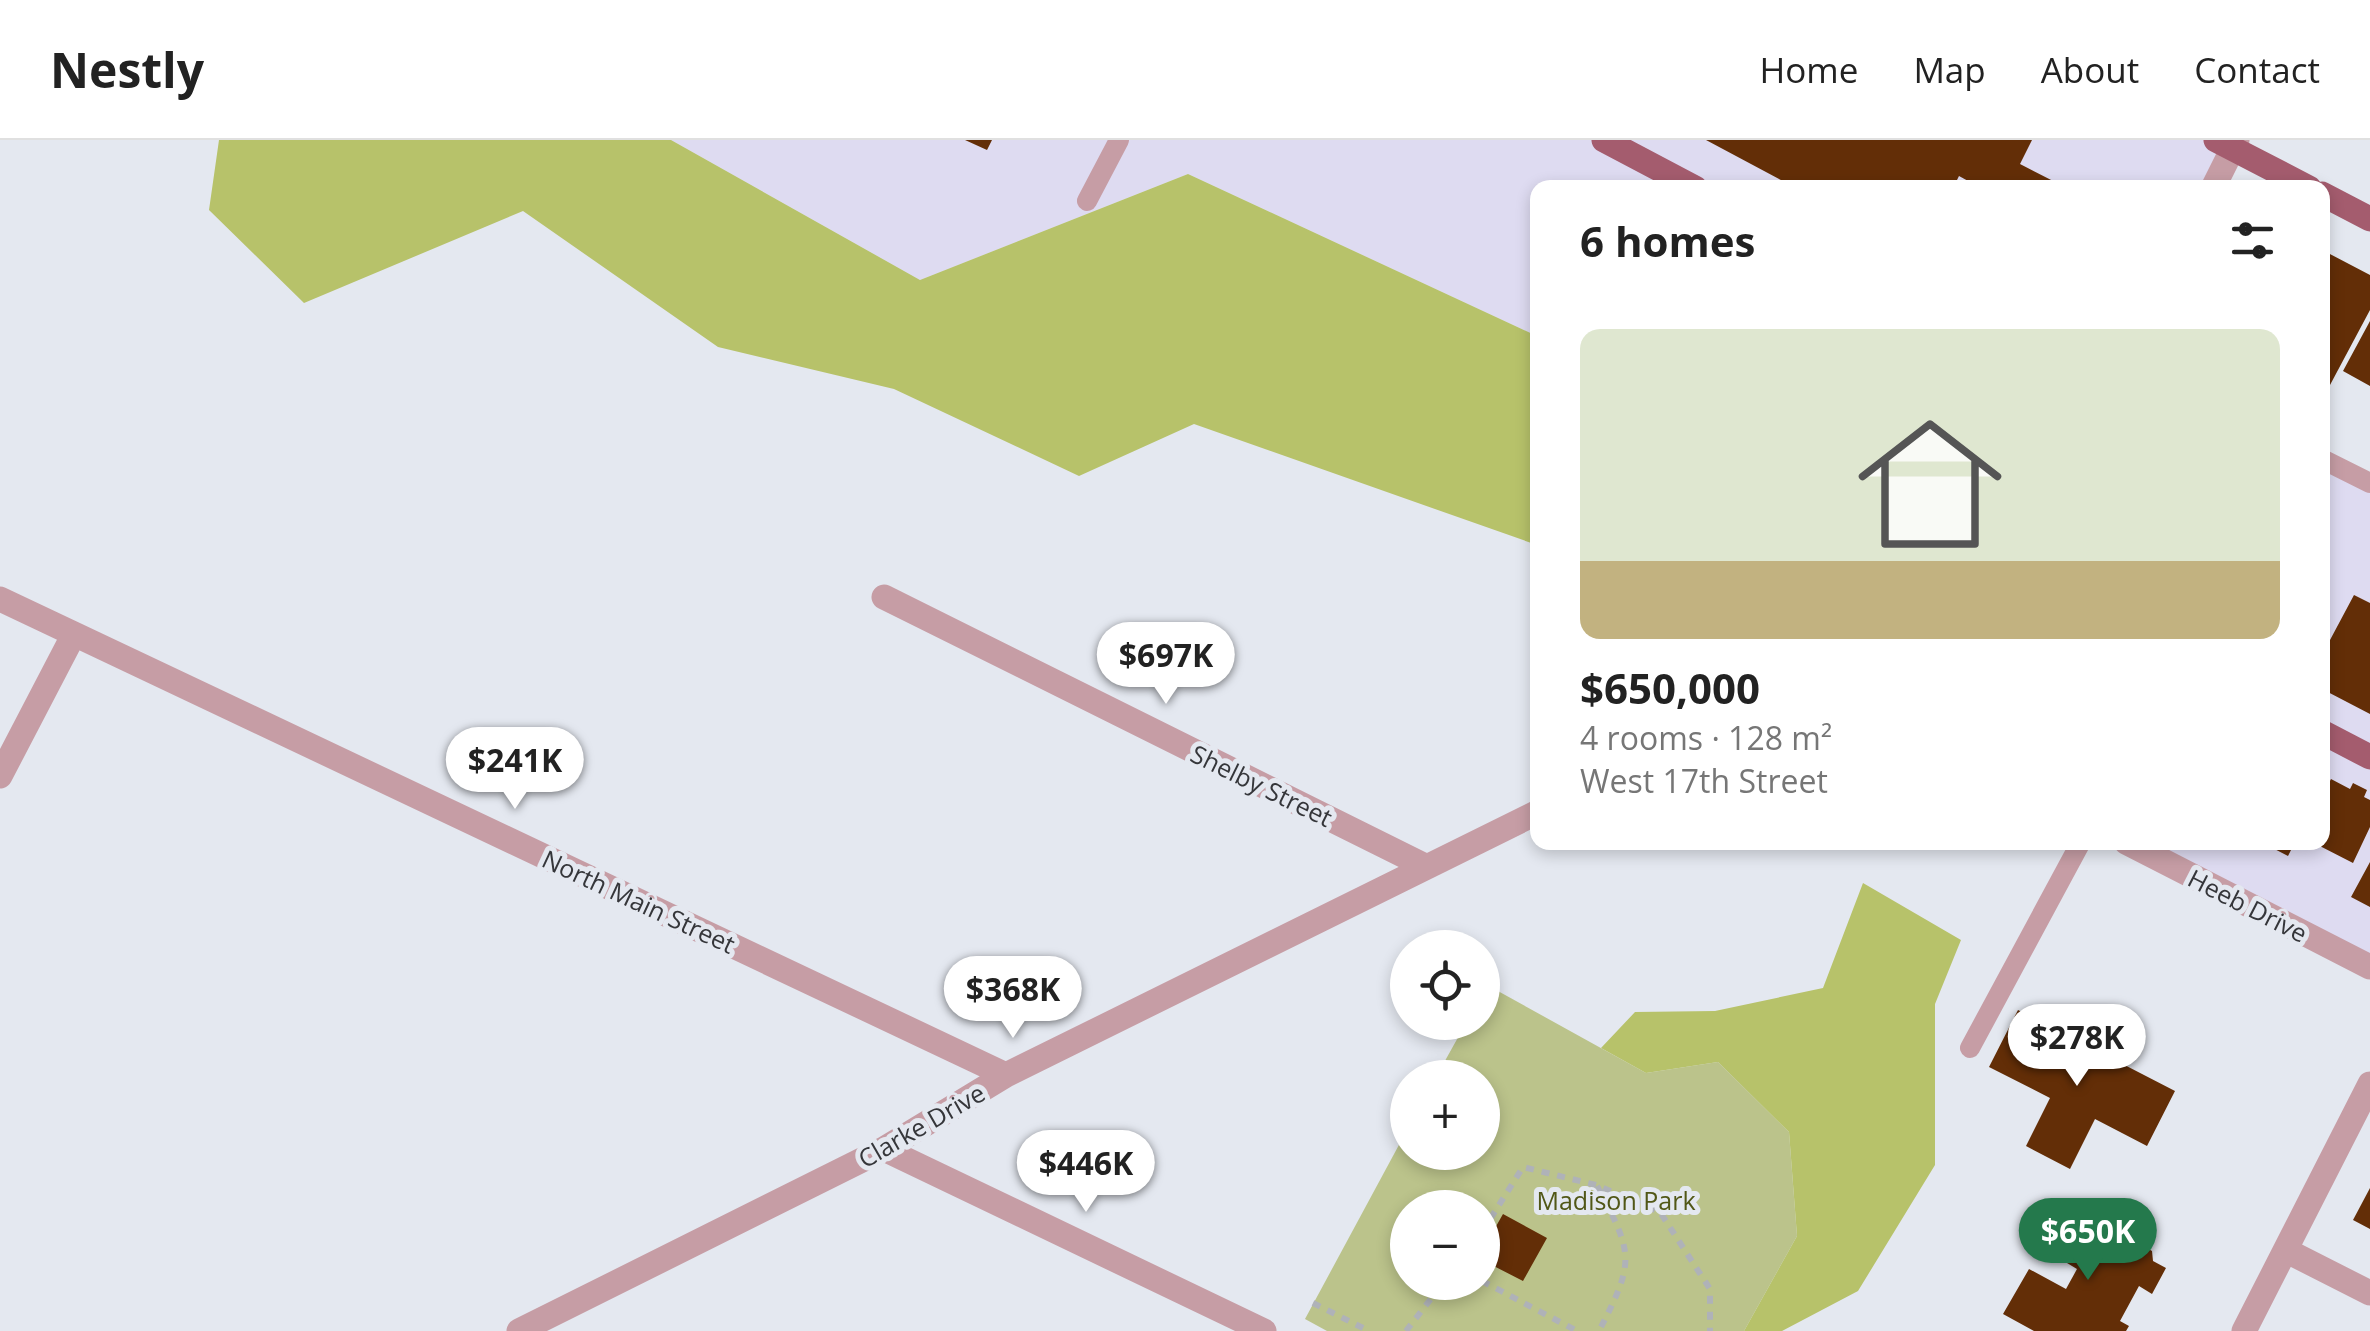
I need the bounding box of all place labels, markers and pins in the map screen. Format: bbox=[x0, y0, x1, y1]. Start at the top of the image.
pin: $697K bbox=[1096, 622, 1236, 707]
pin: $241K bbox=[445, 727, 585, 812]
pin: $368K bbox=[943, 956, 1083, 1041]
pin: $278K bbox=[2007, 1004, 2147, 1089]
pin: $446K bbox=[1016, 1130, 1156, 1215]
pin: $650K bbox=[2018, 1198, 2158, 1283]

